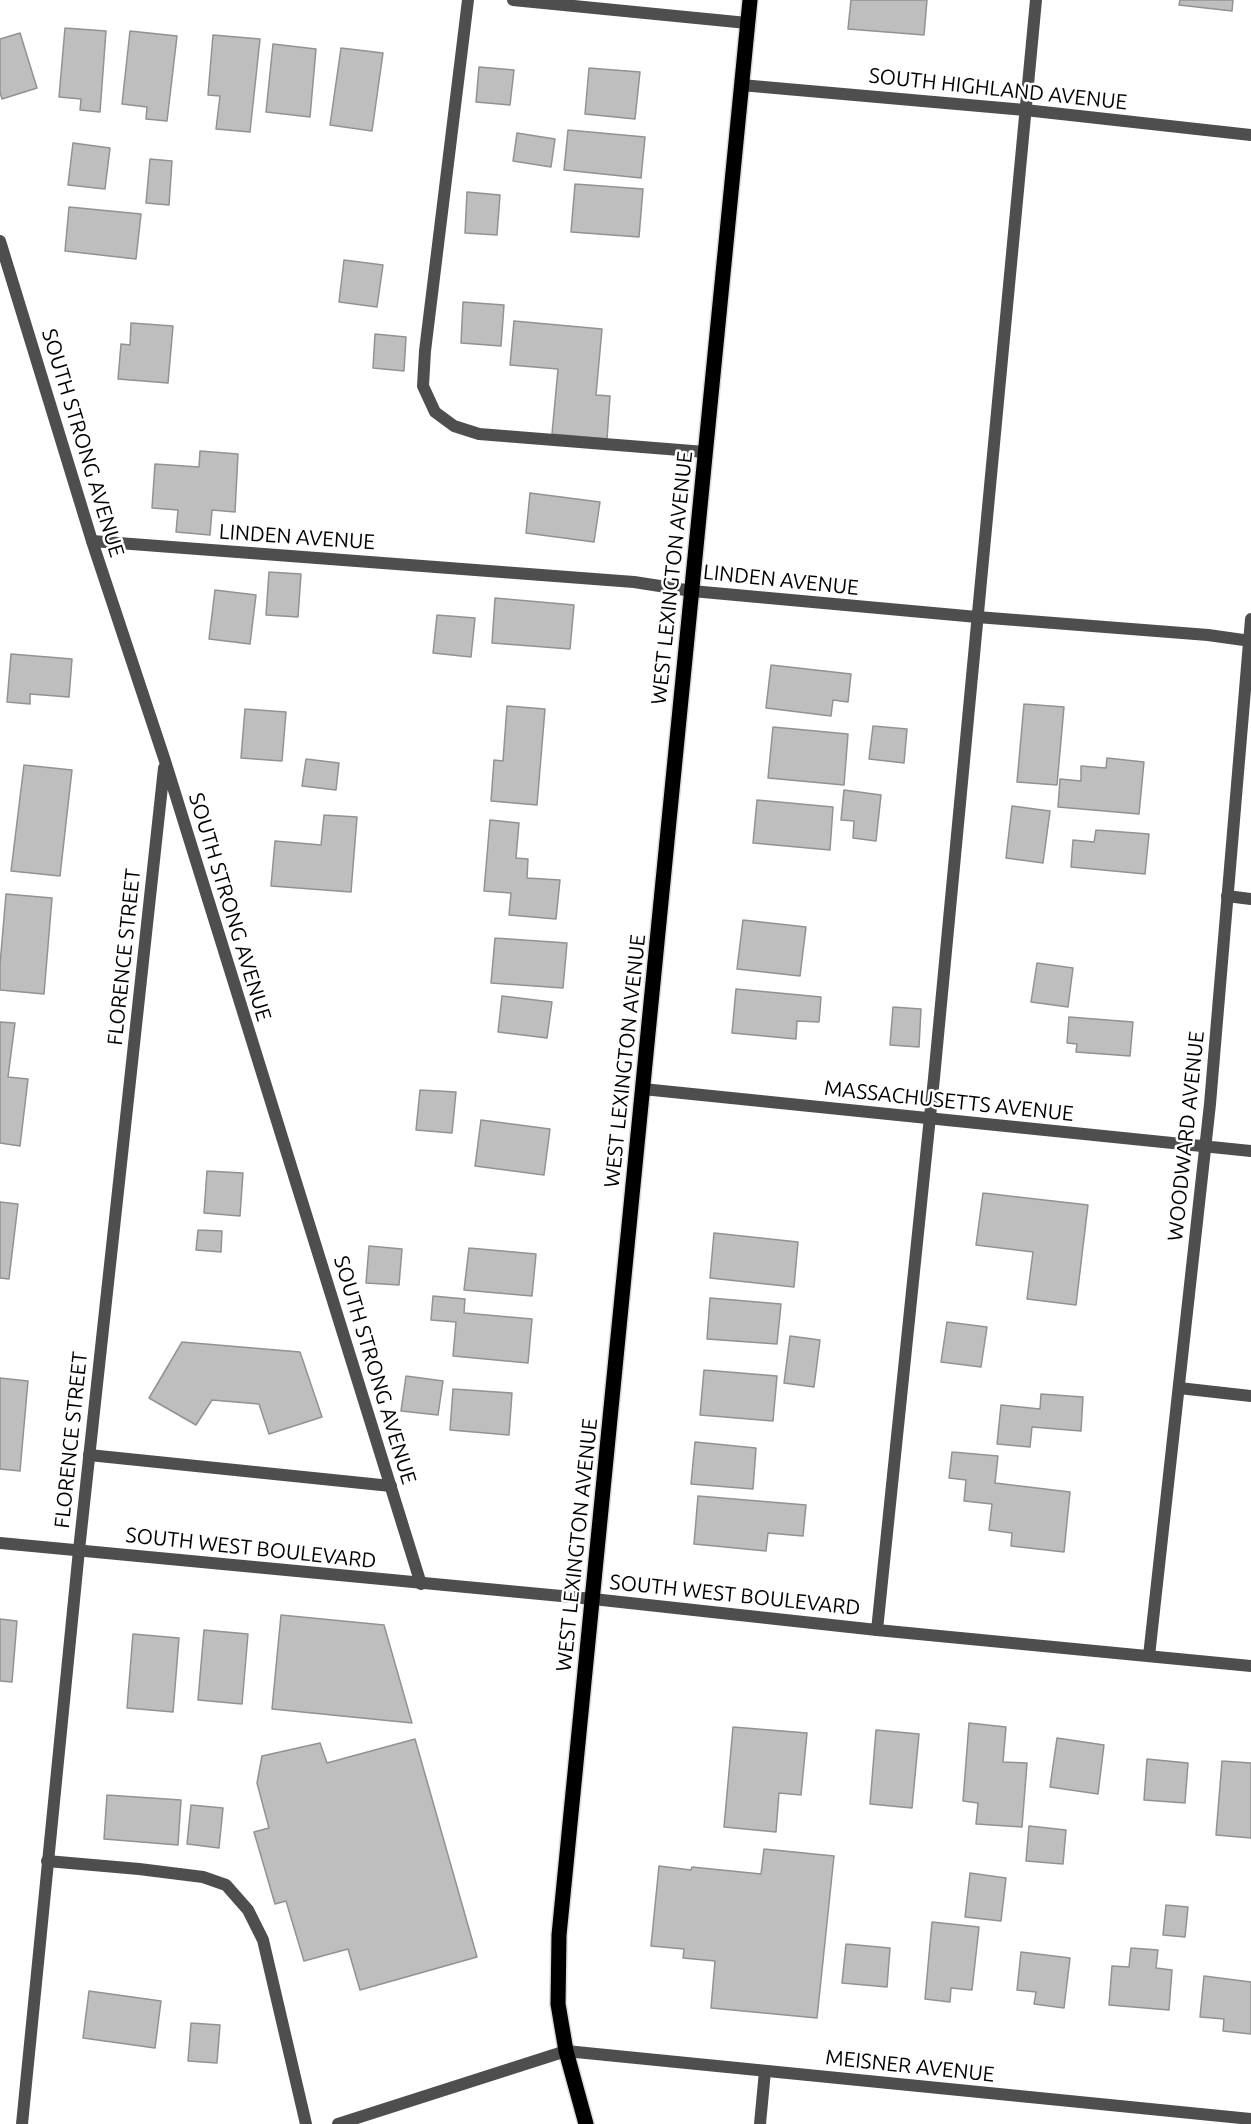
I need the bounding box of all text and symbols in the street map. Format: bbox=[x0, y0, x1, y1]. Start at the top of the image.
street label: SOUTH HIGHLAND AVENUE bbox=[868, 63, 1128, 115]
street label: SOUTH STRONG AVENUE bbox=[36, 326, 130, 560]
street label: WEST LEXINGTON AVENUE bbox=[646, 450, 698, 706]
street label: LINDEN AVENUE bbox=[218, 519, 376, 555]
street label: LINDEN AVENUE bbox=[702, 559, 860, 601]
street label: SOUTH STRONG AVENUE bbox=[183, 790, 277, 1024]
street label: FLORENCE STREET bbox=[102, 867, 146, 1047]
street label: WEST LEXINGTON AVENUE bbox=[599, 933, 651, 1189]
street label: WOODWARD AVENUE bbox=[1162, 1030, 1210, 1242]
street label: MASSACHUSETTS AVENUE bbox=[823, 1075, 1075, 1127]
street label: SOUTH STRONG AVENUE bbox=[328, 1253, 422, 1487]
street label: FLORENCE STREET bbox=[49, 1350, 93, 1530]
street label: WEST LEXINGTON AVENUE bbox=[551, 1417, 603, 1673]
street label: SOUTH WEST BOULEVARD bbox=[125, 1522, 377, 1574]
street label: SOUTH WEST BOULEVARD bbox=[609, 1569, 861, 1621]
street label: MEISNER AVENUE bbox=[824, 2045, 996, 2087]

